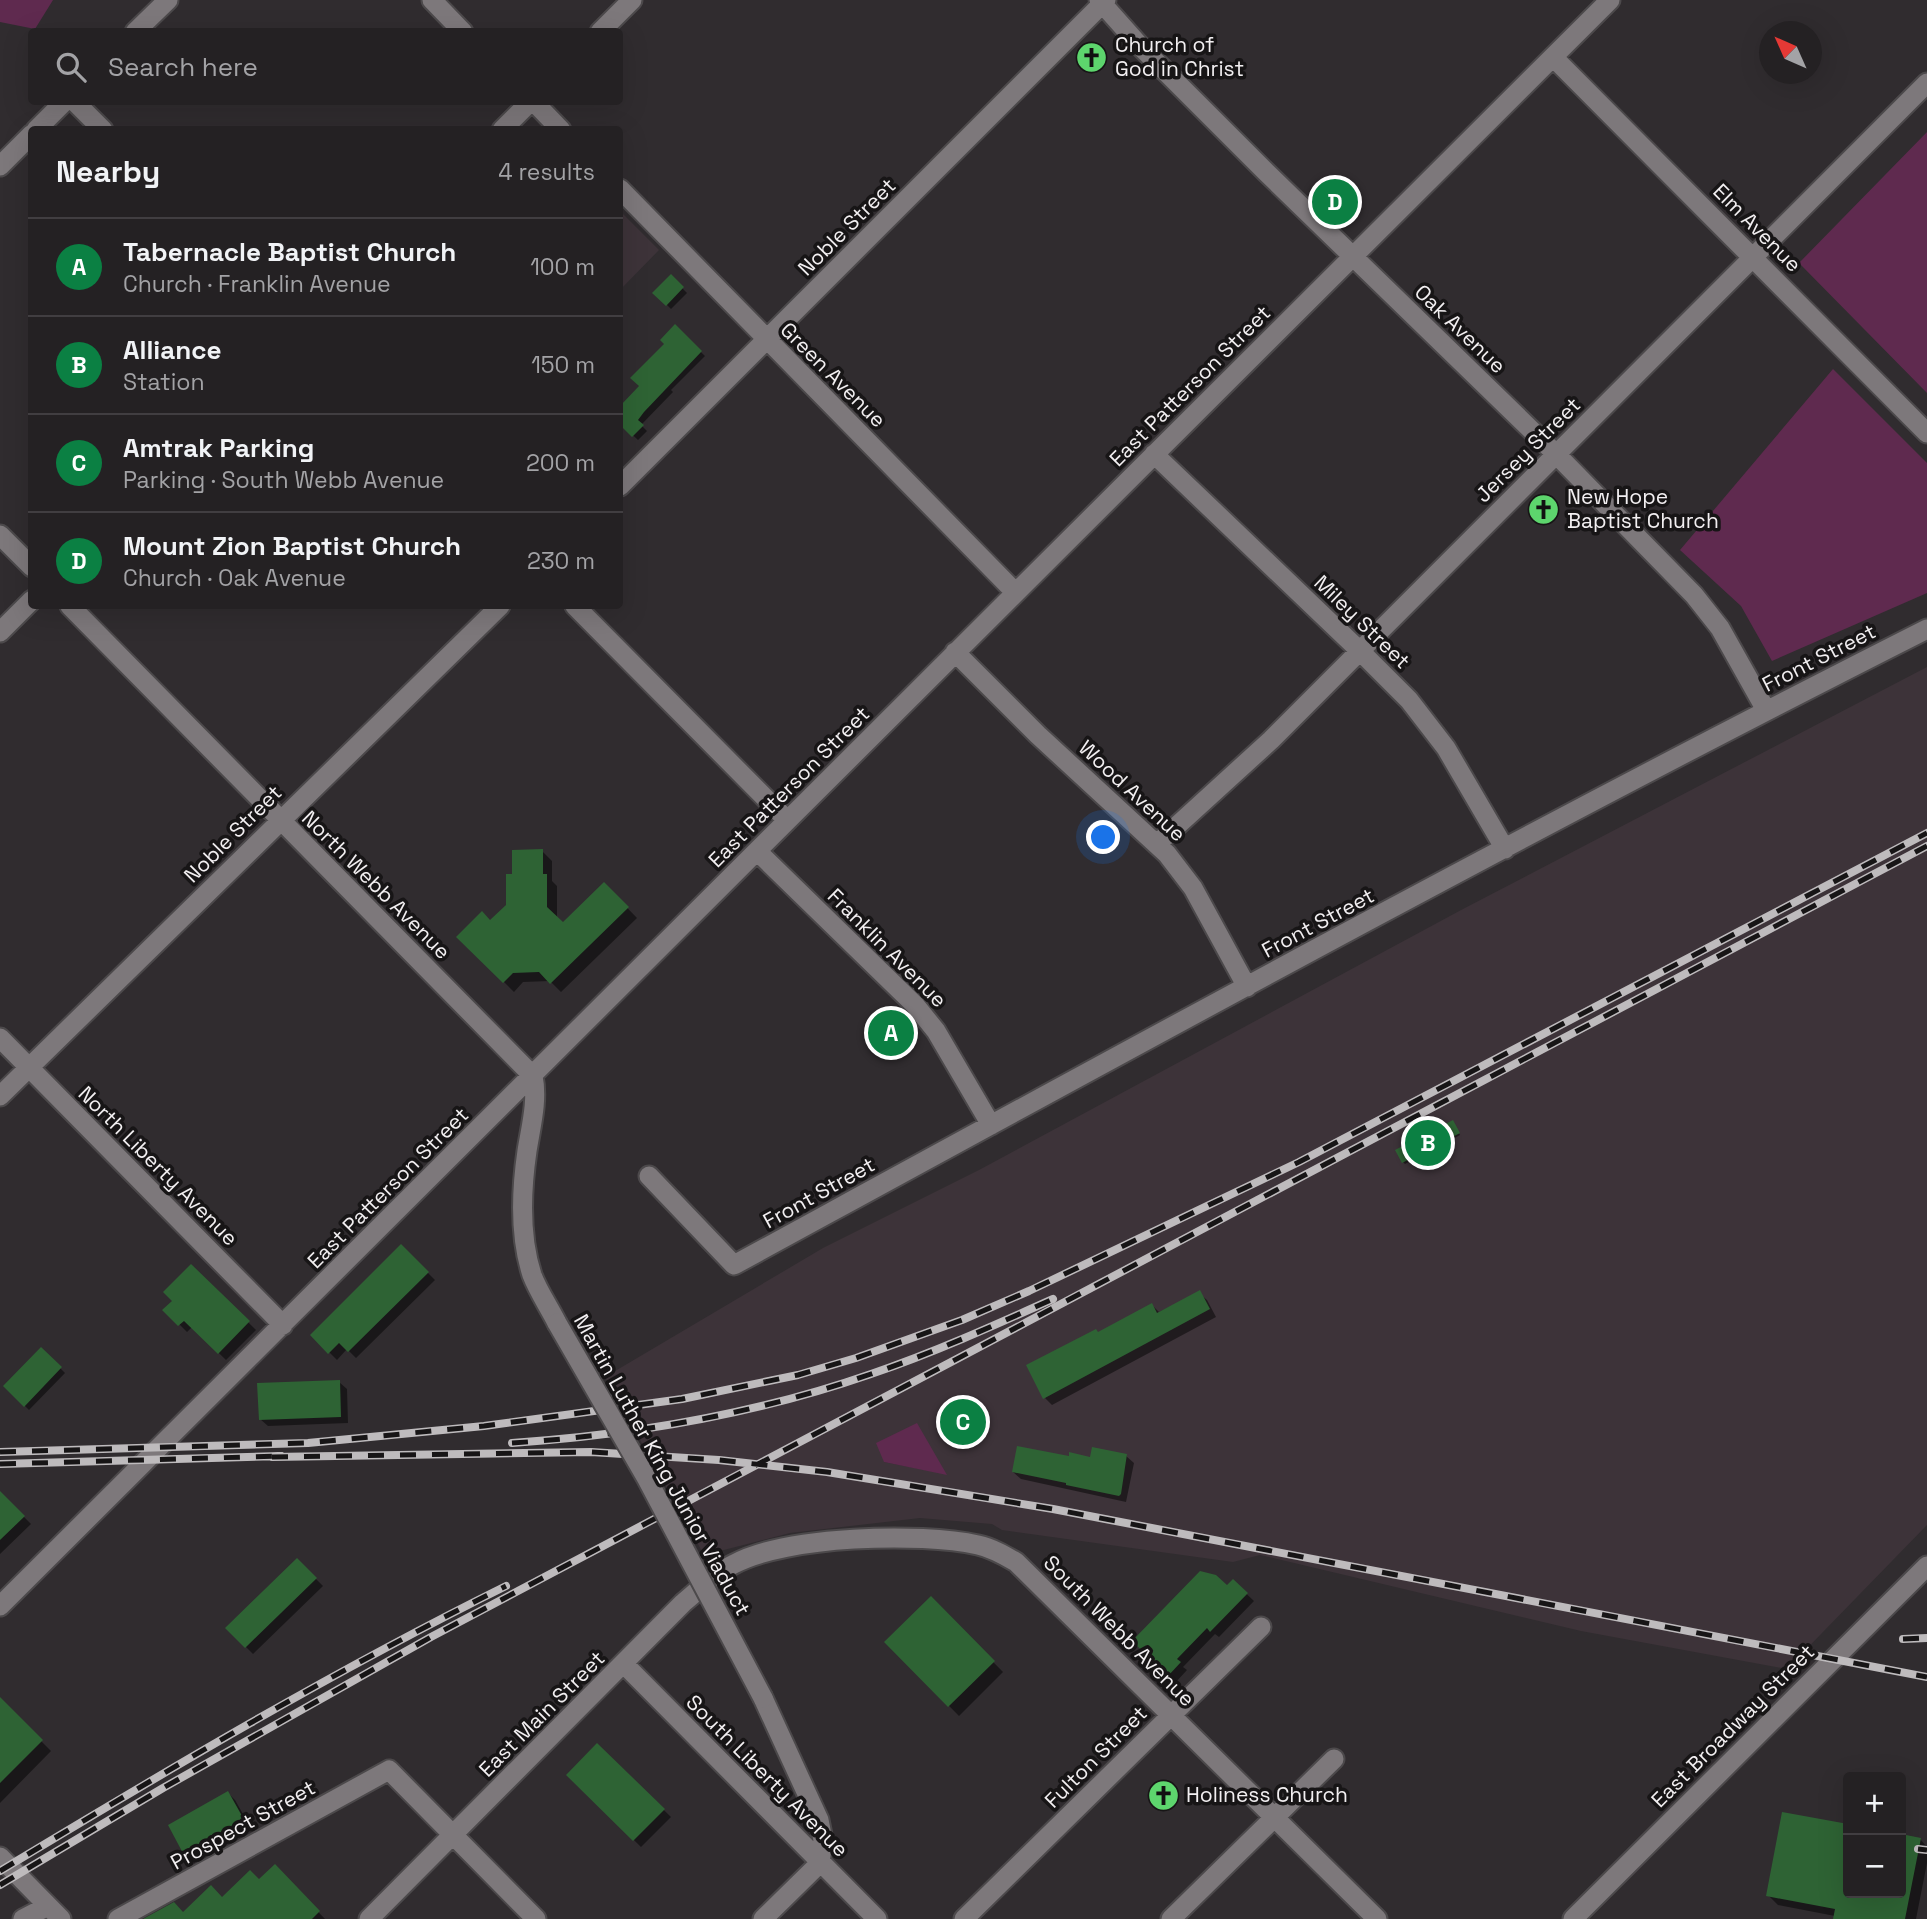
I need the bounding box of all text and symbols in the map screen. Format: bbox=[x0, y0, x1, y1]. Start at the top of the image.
north arrow bbox=[1759, 21, 1822, 84]
search box bbox=[28, 28, 623, 105]
place label: Church of God in Christ bbox=[1115, 31, 1244, 82]
church icon: Church of God in Christ bbox=[1075, 40, 1109, 74]
icon: search bbox=[52, 48, 90, 86]
text: Search here bbox=[108, 50, 258, 84]
text: Nearby bbox=[56, 152, 160, 191]
text: 4 results bbox=[498, 157, 595, 187]
street label: Noble Street bbox=[792, 172, 901, 281]
pin: D bbox=[1312, 176, 1358, 228]
street label: Elm Avenue bbox=[1707, 178, 1807, 278]
text: Tabernacle Baptist Church bbox=[123, 235, 456, 269]
text: A bbox=[72, 252, 86, 282]
text: 100 m bbox=[530, 252, 595, 282]
text: Church · Franklin Avenue bbox=[123, 269, 391, 299]
street label: Oak Avenue bbox=[1409, 278, 1512, 379]
street label: East Patterson Street bbox=[1103, 299, 1276, 472]
street label: Green Avenue bbox=[775, 316, 892, 433]
text: Alliance bbox=[123, 333, 222, 367]
text: B bbox=[71, 350, 87, 380]
text: 150 m bbox=[531, 350, 595, 380]
text: Station bbox=[123, 367, 205, 397]
street label: Jersey Street bbox=[1469, 391, 1586, 508]
text: Amtrak Parking bbox=[123, 431, 314, 465]
text: C bbox=[72, 448, 86, 478]
text: 200 m bbox=[526, 448, 595, 478]
text: Parking · South Webb Avenue bbox=[123, 465, 444, 495]
place label: New Hope Baptist Church bbox=[1567, 483, 1719, 534]
church icon: New Hope Baptist Church bbox=[1527, 492, 1561, 526]
text: Mount Zion Baptist Church bbox=[123, 529, 461, 563]
text: D bbox=[71, 546, 87, 576]
text: 230 m bbox=[527, 546, 595, 576]
text: Church · Oak Avenue bbox=[123, 563, 346, 593]
street label: Miley Street bbox=[1309, 569, 1416, 674]
street label: Front Street bbox=[1758, 617, 1880, 698]
street label: East Patterson Street bbox=[702, 700, 875, 873]
street label: Wood Avenue bbox=[1073, 734, 1192, 847]
street label: Noble Street bbox=[178, 779, 287, 888]
street label: North Webb Avenue bbox=[296, 805, 456, 965]
your location bbox=[1086, 820, 1120, 854]
street label: Franklin Avenue bbox=[822, 882, 953, 1013]
street label: Front Street bbox=[1257, 882, 1379, 964]
pin: A bbox=[868, 1007, 914, 1059]
street label: North Liberty Avenue bbox=[73, 1080, 244, 1251]
street label: East Patterson Street bbox=[301, 1101, 474, 1274]
pin: B bbox=[1405, 1117, 1451, 1169]
street label: Front Street bbox=[758, 1151, 879, 1234]
street label: Martin Luther King Junior Viaduct bbox=[568, 1309, 757, 1620]
pin: C bbox=[940, 1396, 986, 1448]
street label: South Webb Avenue bbox=[1038, 1549, 1201, 1712]
street label: East Broadway Street bbox=[1645, 1638, 1820, 1813]
street label: East Main Street bbox=[473, 1645, 610, 1782]
street label: South Liberty Avenue bbox=[680, 1689, 854, 1863]
street label: Fulton Street bbox=[1039, 1700, 1153, 1814]
map controls bbox=[1843, 1772, 1906, 1898]
button: + bbox=[1843, 1772, 1906, 1835]
street label: Prospect Street bbox=[166, 1774, 320, 1876]
church icon: Holiness Church bbox=[1146, 1778, 1180, 1812]
place label: Holiness Church bbox=[1186, 1781, 1348, 1808]
button: − bbox=[1843, 1835, 1906, 1898]

